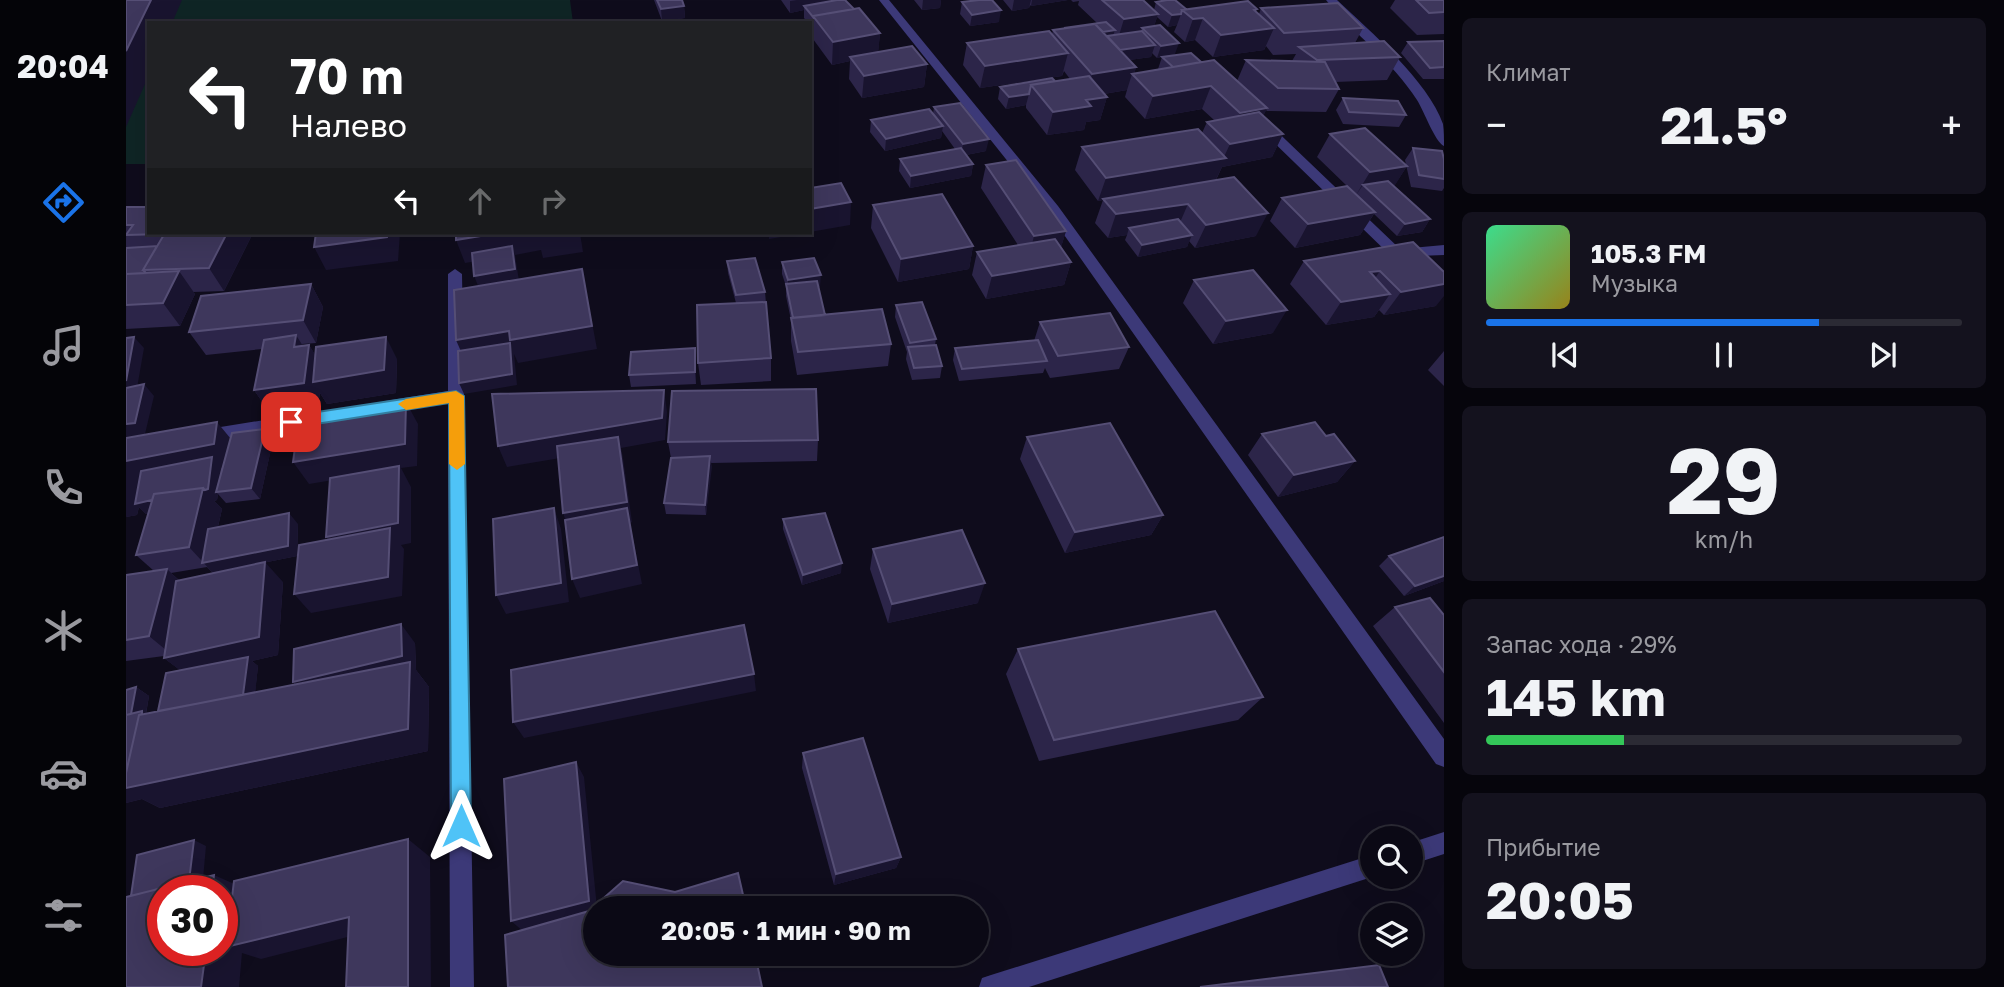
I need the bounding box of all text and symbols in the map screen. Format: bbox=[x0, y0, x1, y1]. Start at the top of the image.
text: 70 m bbox=[290, 46, 404, 105]
text: 20:04 bbox=[17, 47, 109, 85]
icon: left bbox=[175, 49, 266, 140]
text: Климат bbox=[1486, 58, 1571, 86]
text: 21.5° bbox=[1660, 93, 1788, 155]
text: − bbox=[1486, 102, 1507, 147]
text: + bbox=[1941, 102, 1962, 147]
text: Налево bbox=[290, 106, 407, 144]
icon: directions bbox=[39, 178, 88, 227]
icon: left bbox=[388, 182, 426, 220]
icon: ahead bbox=[461, 182, 499, 220]
icon: right bbox=[534, 182, 572, 220]
text: 105.3 FM bbox=[1591, 238, 1706, 269]
text: Музыка bbox=[1591, 269, 1678, 297]
icon: music bbox=[39, 321, 88, 370]
icon: previous bbox=[1546, 336, 1584, 374]
icon: pause bbox=[1705, 336, 1743, 374]
icon: next bbox=[1864, 336, 1902, 374]
pin bbox=[261, 392, 321, 452]
icon: arrive bbox=[272, 403, 310, 441]
text: 29 bbox=[1667, 425, 1781, 534]
icon: phone bbox=[39, 463, 88, 512]
text: km/h bbox=[1695, 525, 1753, 553]
icon: climate bbox=[39, 606, 88, 655]
text: Запас хода · 29% bbox=[1486, 630, 1677, 658]
text: 145 km bbox=[1486, 665, 1666, 727]
icon: car bbox=[39, 749, 88, 798]
position arrow bbox=[424, 789, 498, 863]
map controls bbox=[1360, 826, 1423, 966]
button: search bbox=[1360, 826, 1423, 889]
text: Прибытие bbox=[1486, 833, 1601, 861]
text: 20:05 bbox=[1486, 868, 1634, 930]
speed limit sign: 30 bbox=[147, 875, 238, 966]
icon: filters bbox=[39, 891, 88, 940]
button: layers bbox=[1360, 903, 1423, 966]
text: 20:05 · 1 мин · 90 m bbox=[661, 915, 911, 946]

